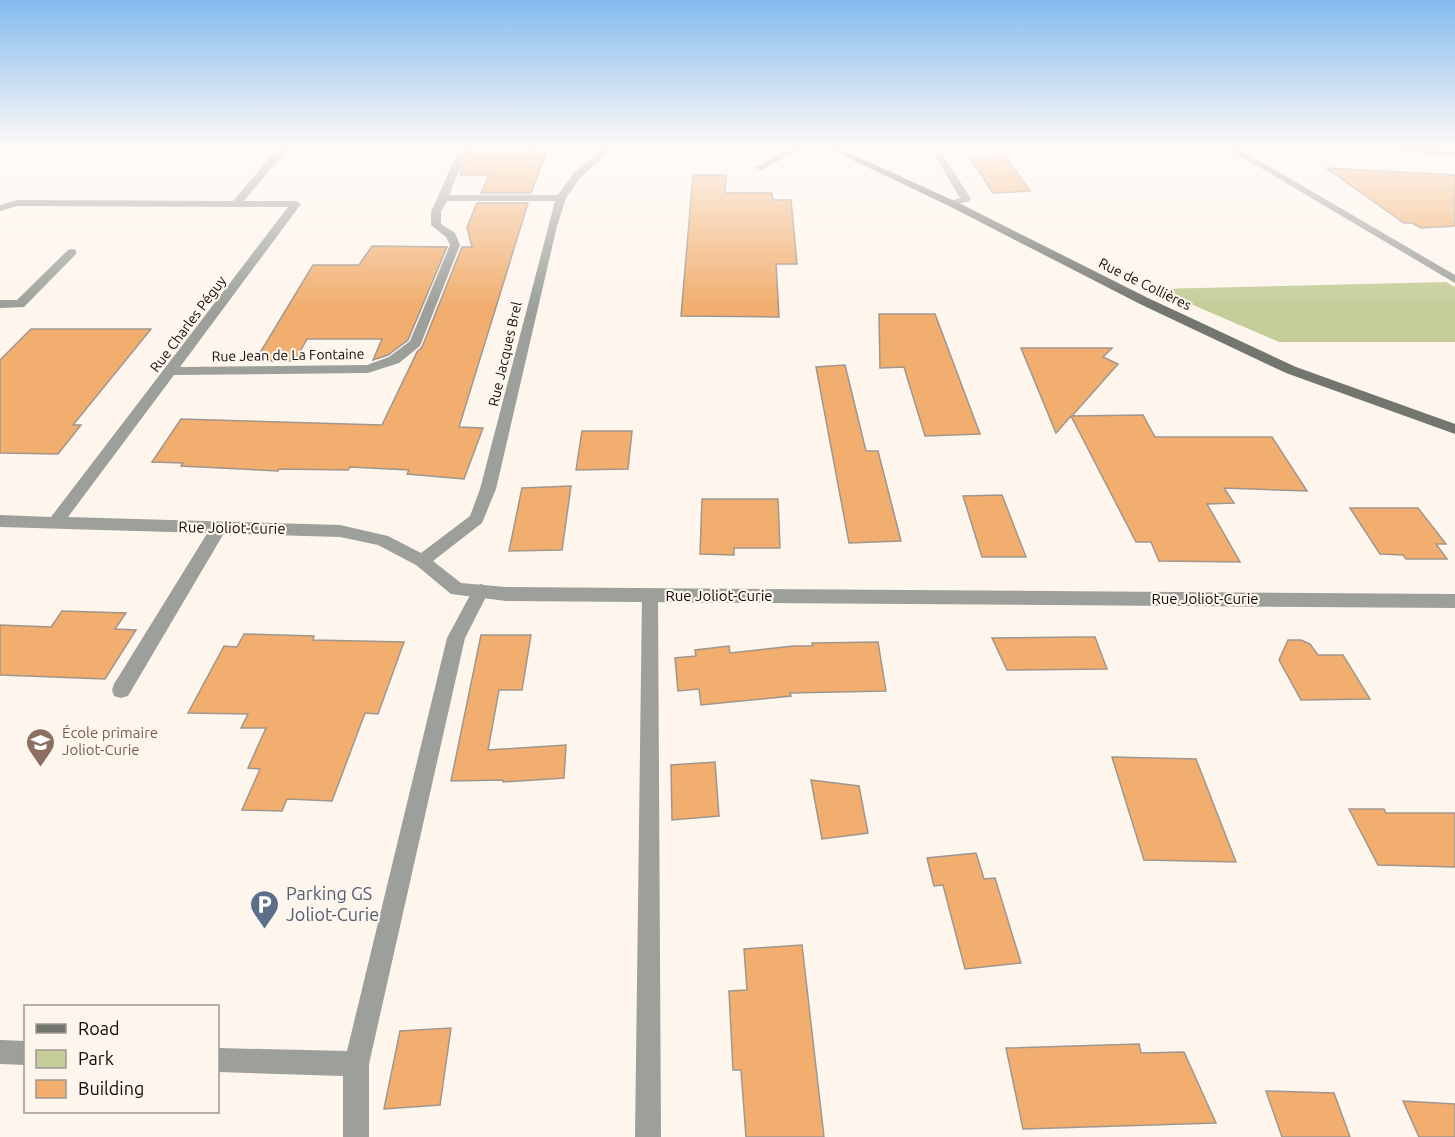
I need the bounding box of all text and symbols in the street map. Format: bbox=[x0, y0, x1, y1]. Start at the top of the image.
street label: Rue de Collières bbox=[1096, 255, 1194, 313]
street label: Rue Charles Péguy bbox=[147, 273, 229, 375]
street label: Rue Jacques Brel bbox=[485, 300, 525, 408]
street label: Rue Jean de La Fontaine bbox=[212, 346, 364, 364]
street label: Rue Joliot-Curie bbox=[178, 518, 286, 537]
street label: Rue Joliot-Curie bbox=[665, 587, 773, 604]
street label: Rue Joliot-Curie bbox=[1151, 590, 1259, 607]
place label: École primaire Joliot-Curie bbox=[62, 724, 158, 758]
school or university icon: École primaire Joliot-Curie bbox=[25, 726, 57, 768]
place label: Parking GS Joliot-Curie bbox=[286, 883, 379, 924]
parking icon: Parking GS Joliot-Curie bbox=[249, 888, 281, 930]
legend bbox=[24, 1005, 219, 1113]
text: Road bbox=[78, 1018, 120, 1038]
text: Park bbox=[78, 1048, 114, 1068]
text: Building bbox=[78, 1078, 144, 1098]

